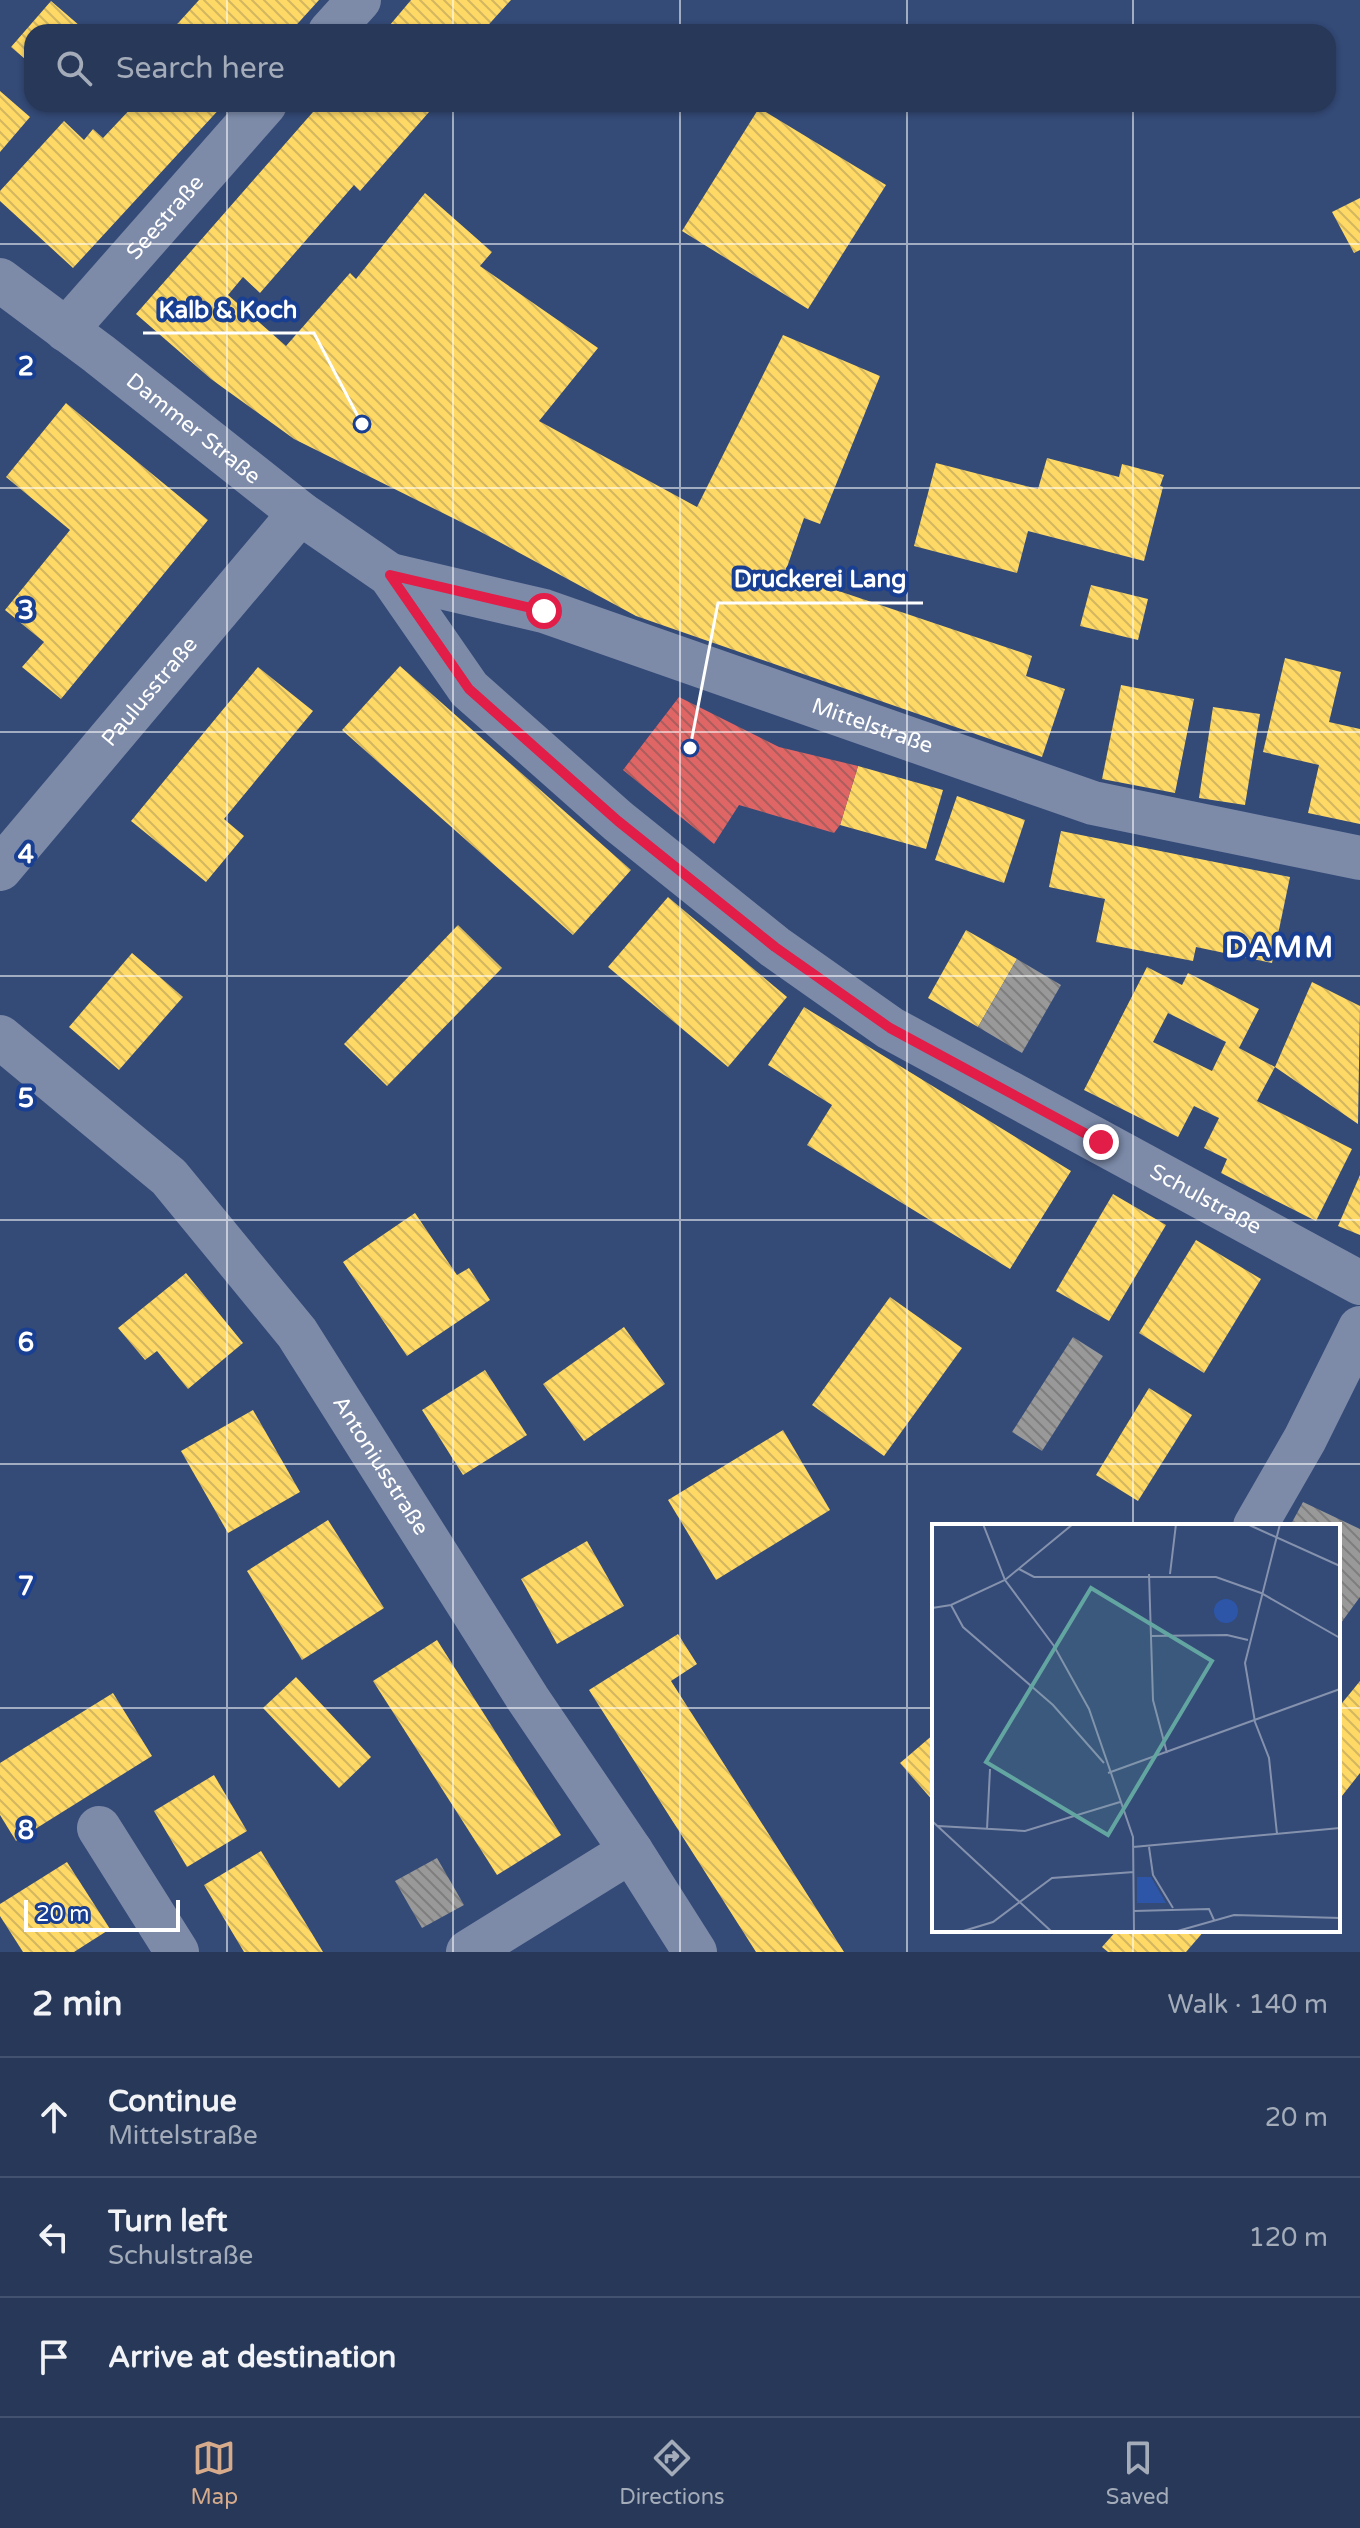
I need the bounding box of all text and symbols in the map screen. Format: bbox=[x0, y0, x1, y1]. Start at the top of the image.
search box bbox=[24, 24, 1336, 112]
icon: search bbox=[52, 46, 96, 90]
text: Search here bbox=[116, 50, 285, 87]
street label: Seestraße bbox=[121, 170, 209, 265]
callout: Kalb & Koch bbox=[143, 285, 314, 333]
text: Kalb & Koch bbox=[159, 296, 297, 325]
text: 2 bbox=[18, 351, 34, 382]
street label: Dammer Straße bbox=[121, 368, 266, 490]
callout: Druckerei Lang bbox=[718, 555, 923, 603]
text: Druckerei Lang bbox=[734, 565, 906, 594]
route start bbox=[526, 593, 562, 629]
text: 3 bbox=[18, 595, 34, 626]
street label: Paulusstraße bbox=[96, 632, 203, 752]
street label: Mittelstraße bbox=[808, 693, 936, 759]
text: 4 bbox=[18, 839, 34, 870]
district label: DAMM bbox=[1225, 929, 1335, 966]
text: 5 bbox=[18, 1083, 34, 1114]
route end bbox=[1083, 1124, 1119, 1160]
street label: Schulstraße bbox=[1145, 1158, 1266, 1240]
text: 6 bbox=[18, 1327, 34, 1358]
street label: Antoniusstraße bbox=[327, 1391, 434, 1540]
inset map bbox=[932, 1524, 1340, 1932]
text: 7 bbox=[18, 1571, 34, 1602]
text: 8 bbox=[18, 1815, 34, 1846]
scale bar bbox=[24, 1896, 180, 1932]
text: 20 m bbox=[36, 1901, 90, 1927]
text: 2 min bbox=[32, 1984, 123, 2025]
text: Walk · 140 m bbox=[1168, 1989, 1328, 2020]
text: Continue bbox=[108, 2083, 237, 2120]
icon: ahead bbox=[32, 2095, 76, 2139]
text: 20 m bbox=[1265, 2102, 1328, 2133]
text: Mittelstraße bbox=[108, 2120, 258, 2151]
text: Turn left bbox=[108, 2203, 227, 2240]
icon: left bbox=[32, 2215, 76, 2259]
text: 120 m bbox=[1248, 2222, 1328, 2253]
text: Schulstraße bbox=[108, 2240, 253, 2271]
icon: arrive bbox=[32, 2335, 76, 2379]
text: Arrive at destination bbox=[108, 2339, 396, 2376]
tab: Map bbox=[191, 2436, 238, 2510]
tab: Directions bbox=[619, 2436, 725, 2510]
tab: Saved bbox=[1106, 2436, 1169, 2510]

